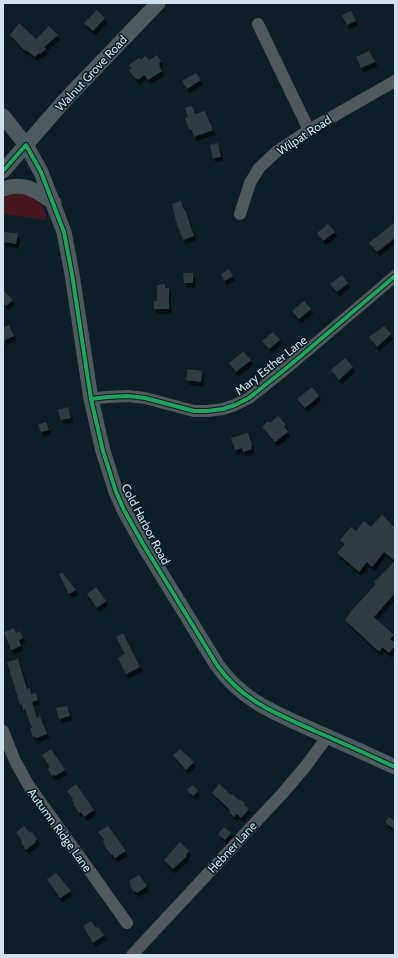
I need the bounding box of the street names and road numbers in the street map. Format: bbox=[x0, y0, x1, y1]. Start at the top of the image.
street label: Walnut Grove Road bbox=[52, 32, 130, 114]
street label: Wilpat Road bbox=[274, 112, 334, 158]
street label: Mary Esther Lane bbox=[232, 332, 310, 398]
street label: Cold Harbor Road bbox=[118, 481, 174, 567]
street label: Autumn Ridge Lane bbox=[25, 785, 95, 875]
street label: Hebner Lane bbox=[204, 818, 260, 876]

